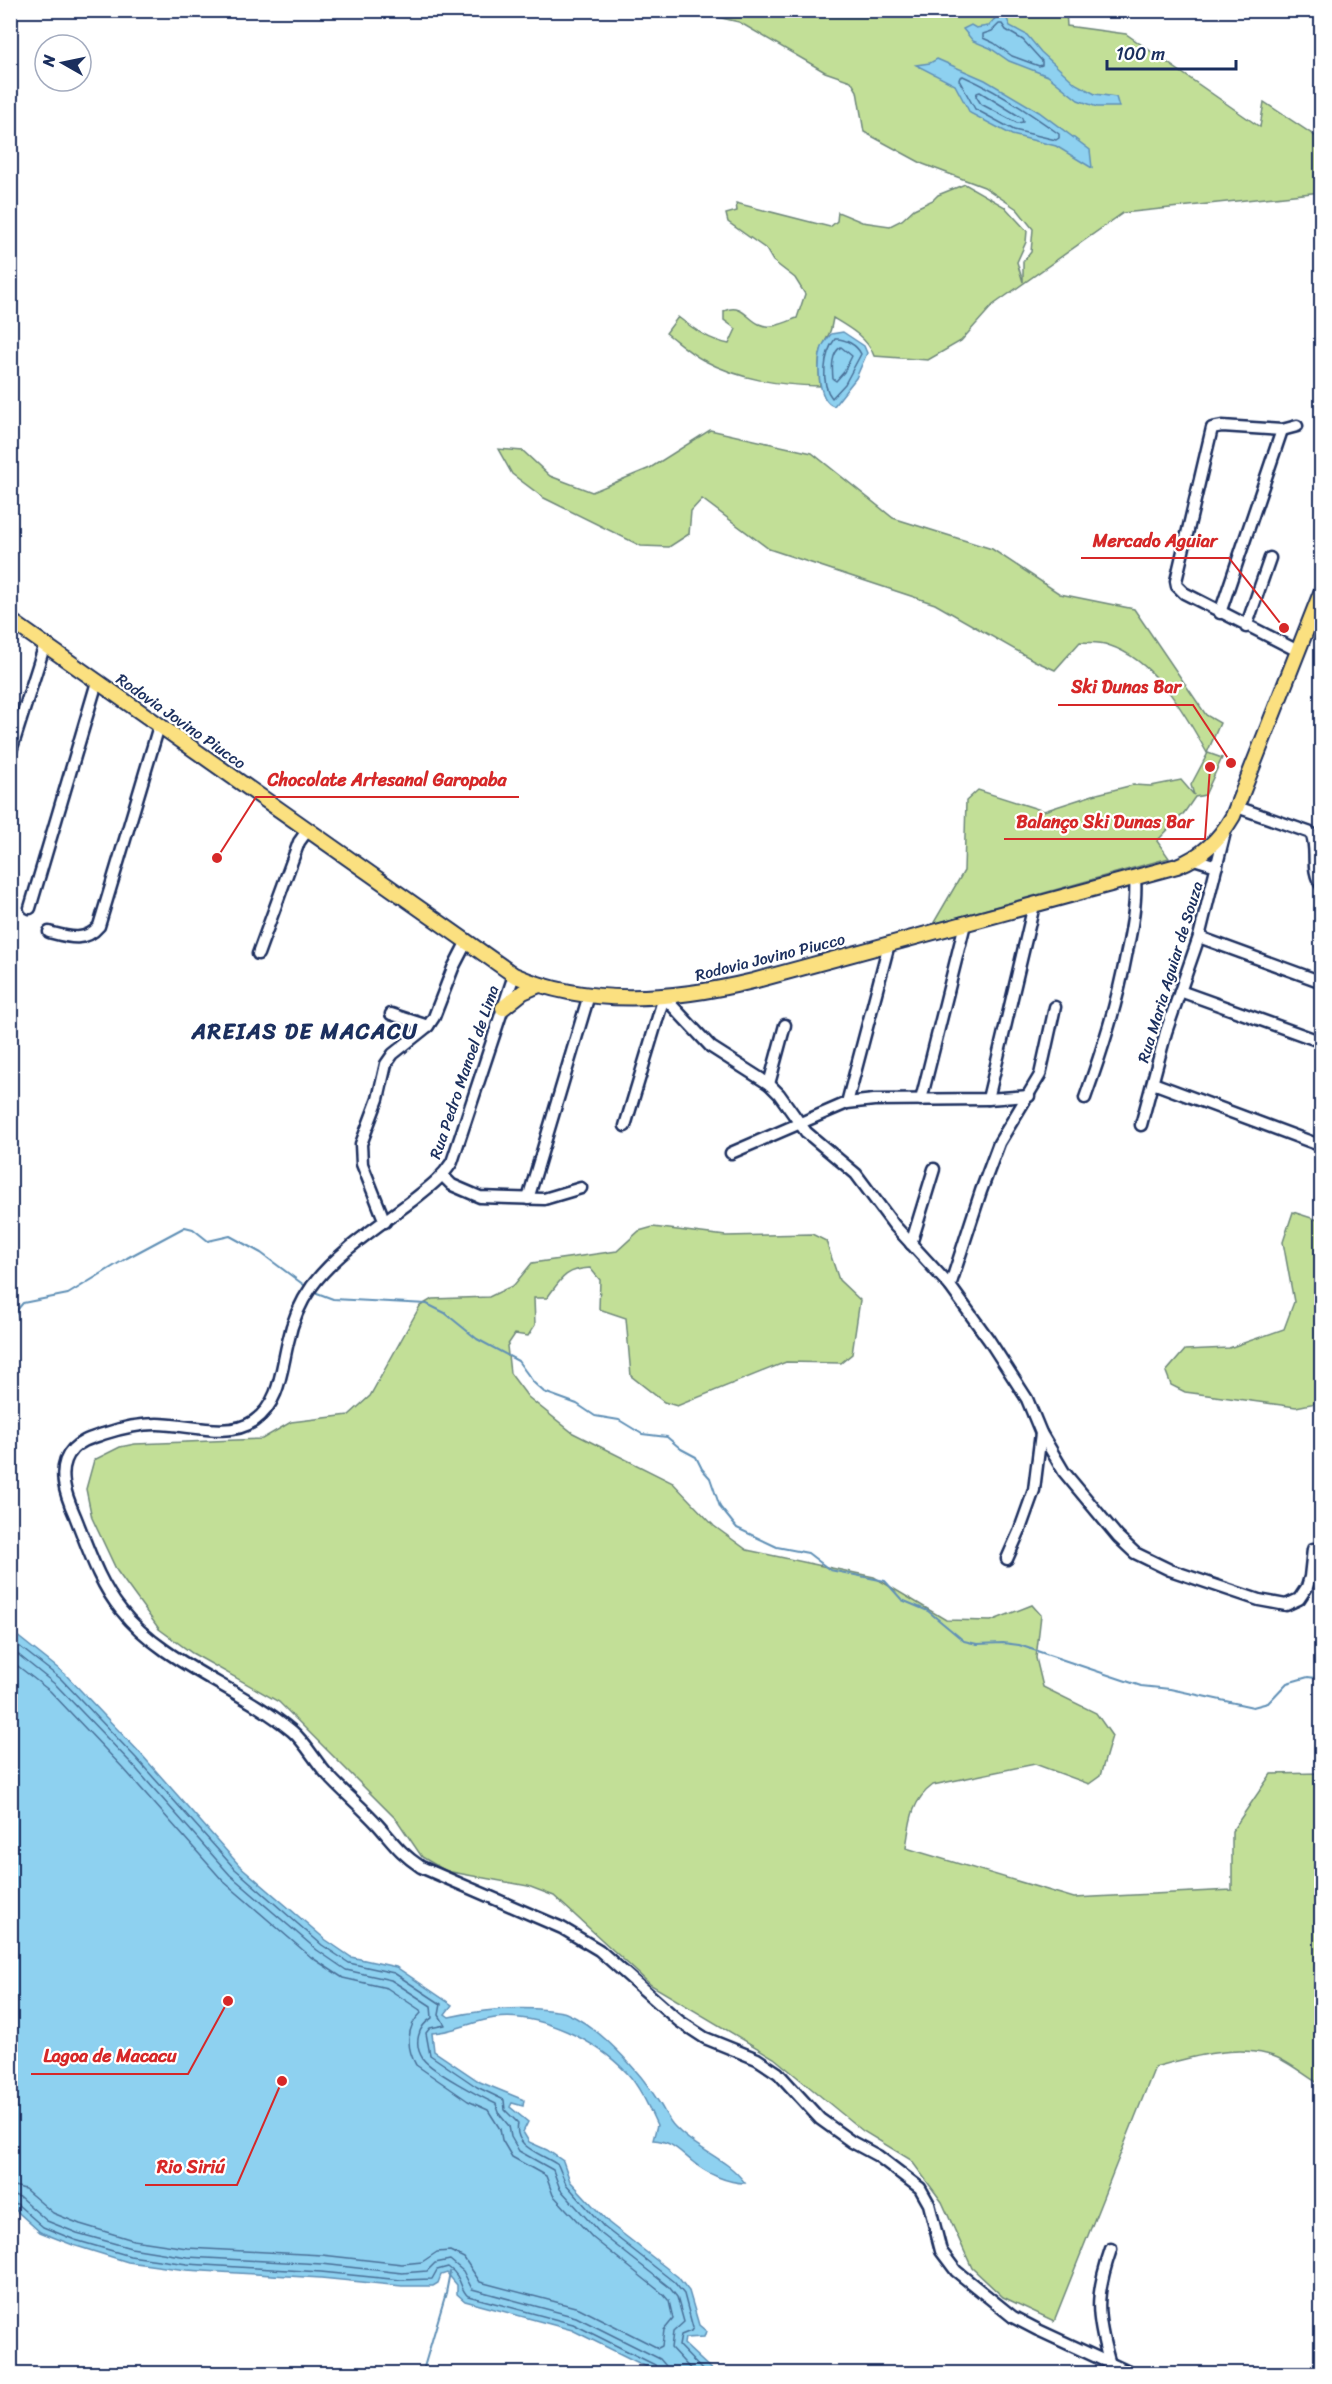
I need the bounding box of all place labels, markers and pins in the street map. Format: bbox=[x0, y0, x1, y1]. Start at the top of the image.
callout: Mercado Aguiar bbox=[1081, 522, 1229, 558]
callout: Ski Dunas Bar bbox=[1058, 669, 1193, 705]
callout: Chocolate Artesanal Garopaba bbox=[256, 761, 519, 797]
callout: Balanço Ski Dunas Bar bbox=[1004, 803, 1205, 839]
callout: Lagoa de Macacu bbox=[31, 2038, 188, 2074]
callout: Rio Siriú bbox=[145, 2149, 237, 2185]

